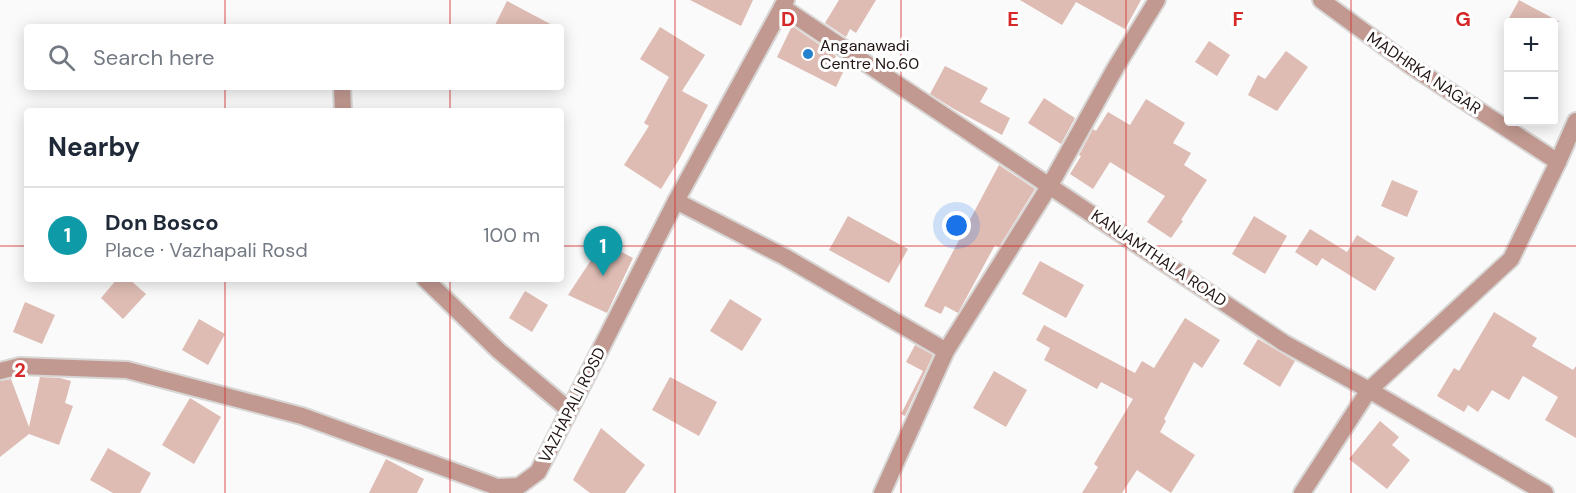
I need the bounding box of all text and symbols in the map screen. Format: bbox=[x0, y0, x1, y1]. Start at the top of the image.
text: D bbox=[781, 6, 795, 32]
text: E bbox=[1007, 6, 1019, 32]
text: F bbox=[1232, 6, 1244, 32]
text: G bbox=[1455, 6, 1471, 32]
map controls bbox=[1504, 18, 1558, 126]
button: + bbox=[1504, 18, 1558, 72]
search box bbox=[24, 24, 564, 90]
street label: MADHRKA NAGAR bbox=[1363, 27, 1485, 119]
place label: Anganawadi Centre No.60 bbox=[820, 35, 919, 74]
icon: search bbox=[45, 41, 78, 74]
text: Search here bbox=[93, 43, 214, 72]
marker: Anganawadi Centre No.60 bbox=[801, 47, 815, 61]
button: − bbox=[1504, 72, 1558, 126]
text: Nearby bbox=[48, 130, 140, 164]
street label: KANJAMTHALA ROAD bbox=[1087, 205, 1231, 311]
text: Don Bosco bbox=[105, 208, 219, 237]
your location bbox=[942, 211, 971, 240]
text: 1 bbox=[64, 222, 71, 248]
text: 100 m bbox=[483, 222, 540, 248]
pin: 1 bbox=[584, 226, 622, 276]
text: Place · Vazhapali Rosd bbox=[105, 237, 308, 263]
street label: VAZHAPALI ROSD bbox=[534, 344, 610, 466]
text: 2 bbox=[14, 357, 26, 383]

